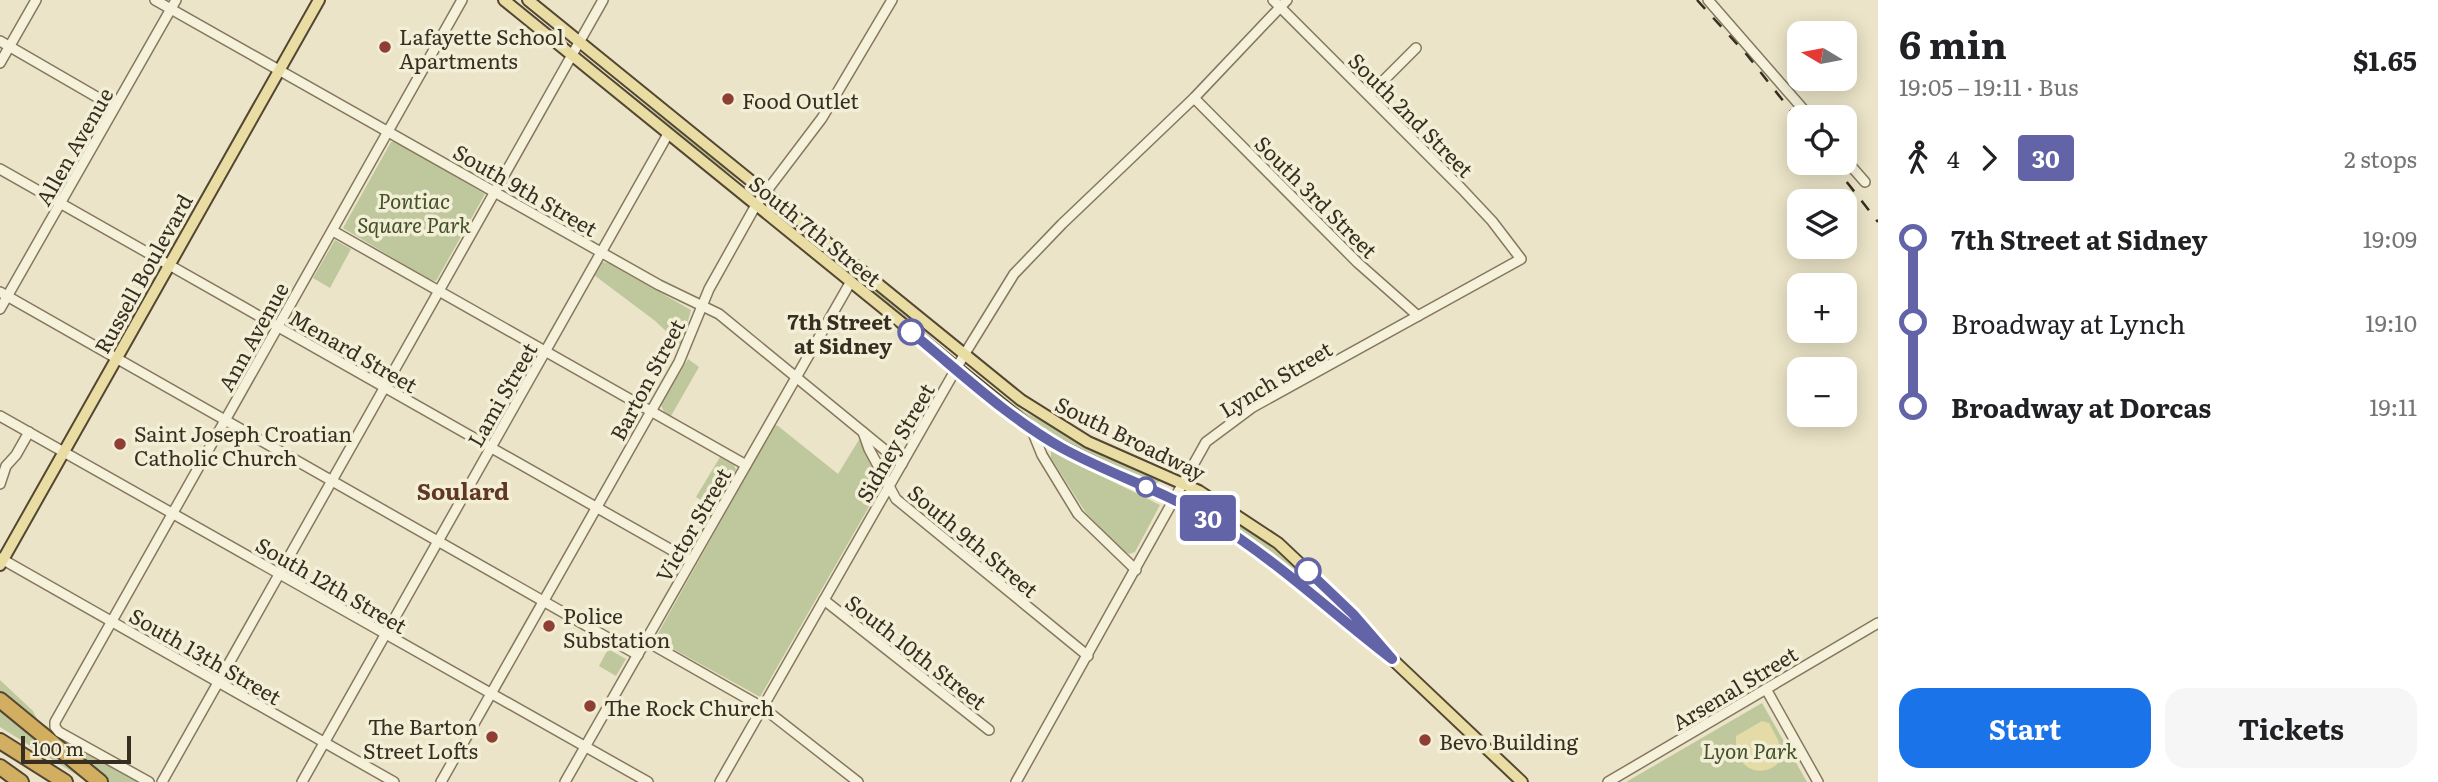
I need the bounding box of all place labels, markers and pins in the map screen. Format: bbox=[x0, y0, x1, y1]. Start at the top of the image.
place label: Lafayette School Apartments bbox=[399, 20, 564, 75]
marker: Lafayette School Apartments bbox=[377, 39, 393, 55]
place label: Food Outlet bbox=[742, 84, 859, 115]
marker: Food Outlet bbox=[720, 91, 736, 107]
place label: 7th Street at Sidney bbox=[787, 305, 893, 360]
marker: 7th Street at Sidney bbox=[898, 319, 924, 345]
place label: Saint Joseph Croatian Catholic Church bbox=[134, 417, 352, 472]
marker: Saint Joseph Croatian Catholic Church bbox=[112, 436, 128, 452]
unlabelled marker bbox=[1136, 477, 1156, 497]
unlabelled marker bbox=[1295, 558, 1321, 584]
place label: Police Substation bbox=[563, 599, 670, 654]
marker: Police Substation bbox=[541, 618, 557, 634]
place label: The Rock Church bbox=[604, 691, 774, 722]
marker: The Rock Church bbox=[582, 698, 598, 714]
place label: The Barton Street Lofts bbox=[363, 710, 478, 765]
place label: Bevo Building bbox=[1439, 725, 1579, 756]
marker: The Barton Street Lofts bbox=[484, 729, 500, 745]
marker: Bevo Building bbox=[1417, 732, 1433, 748]

